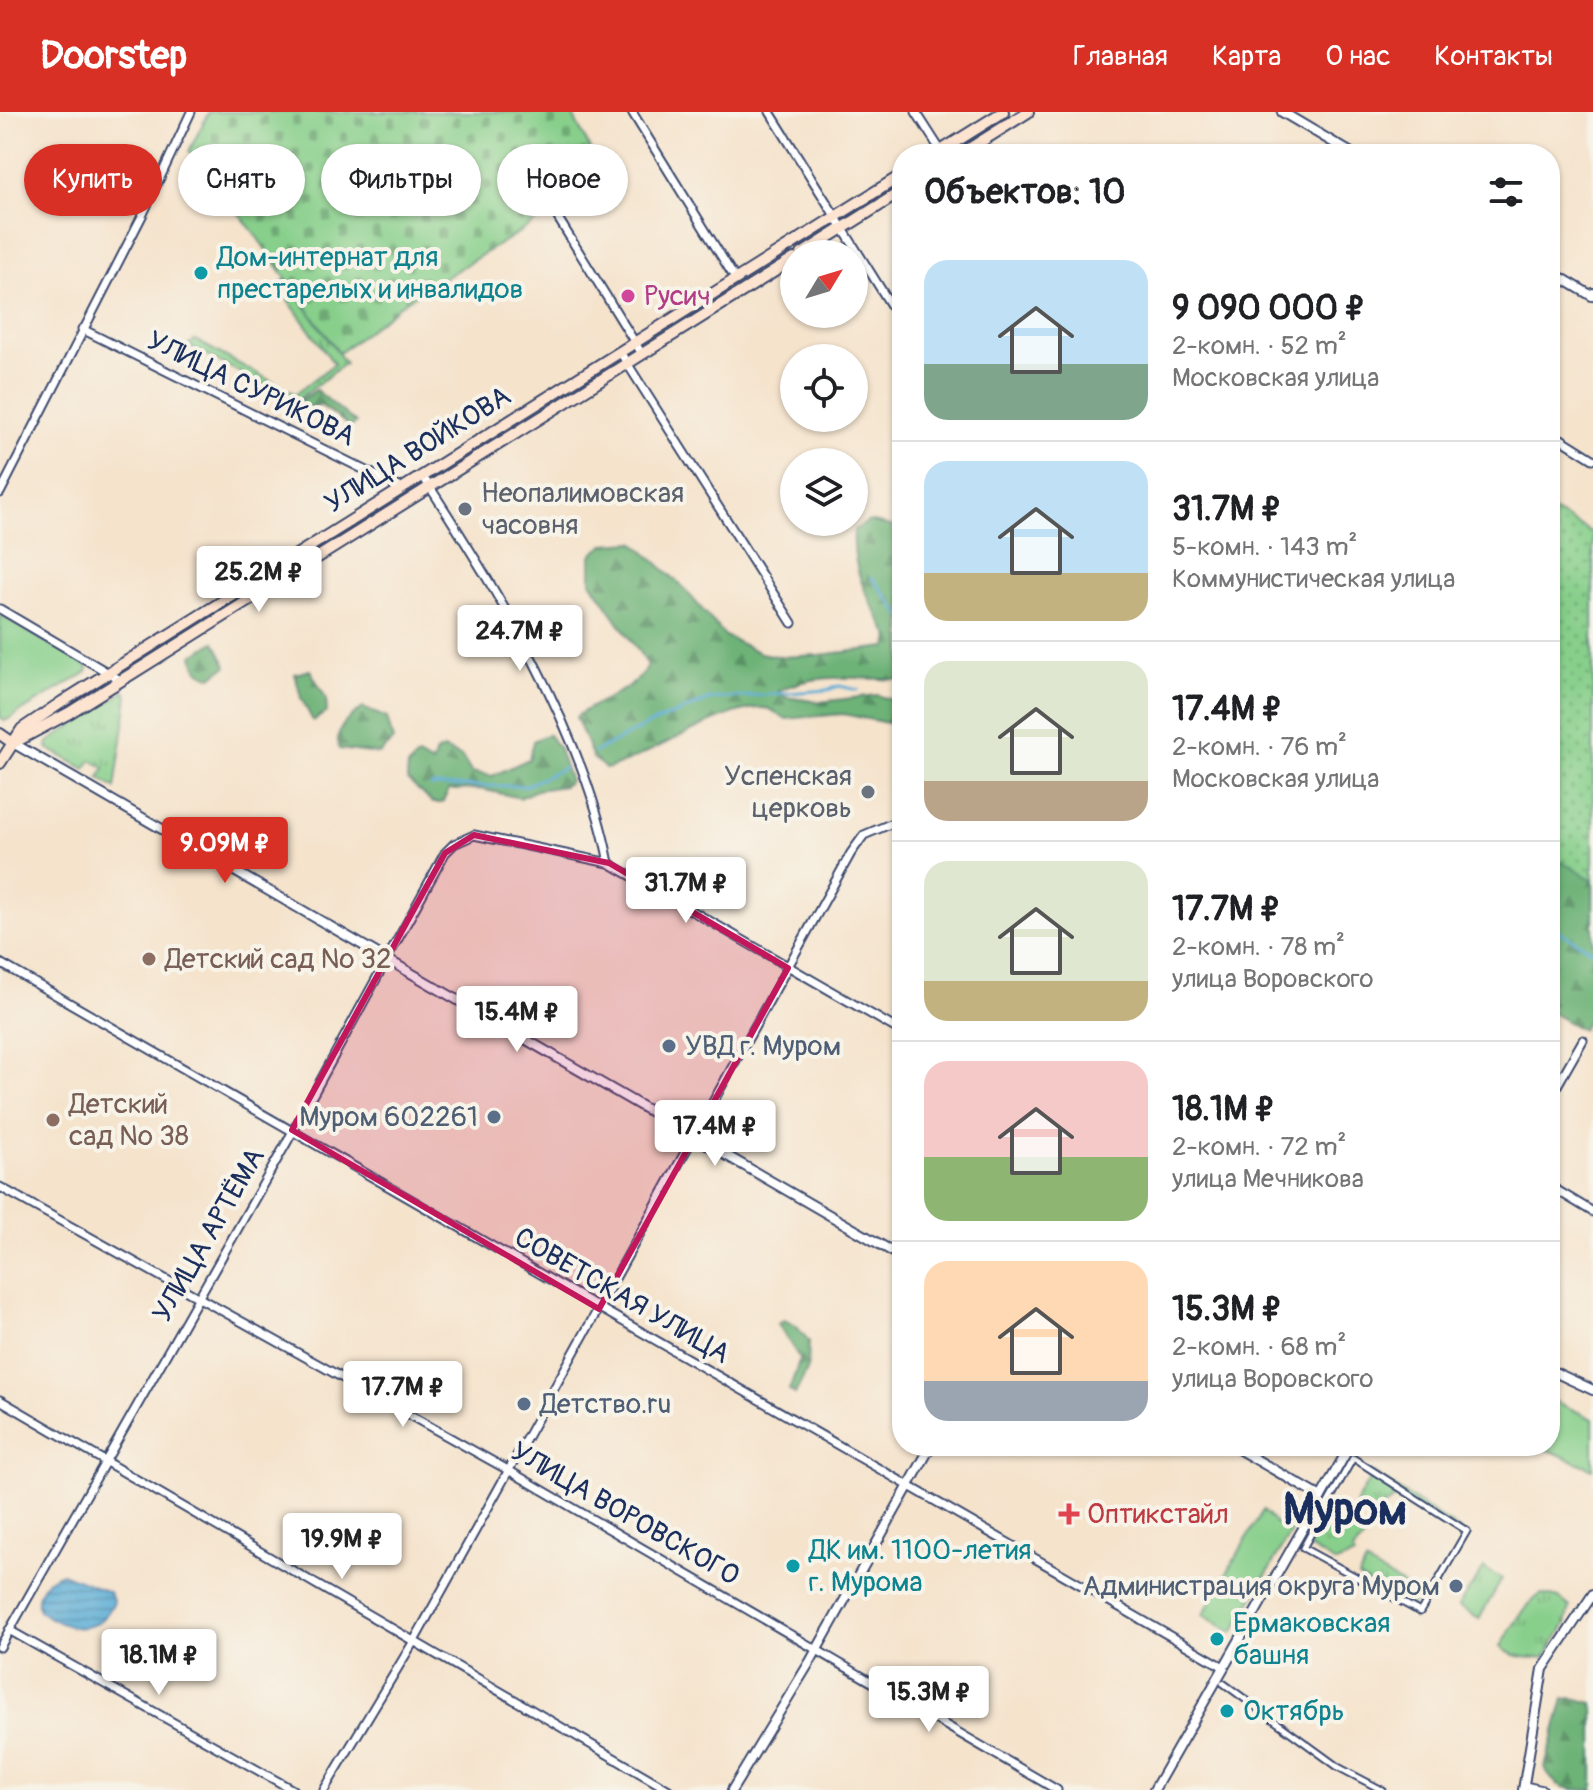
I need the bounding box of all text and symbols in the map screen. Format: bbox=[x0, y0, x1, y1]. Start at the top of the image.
text: Doorstep bbox=[40, 32, 187, 80]
text: Главная bbox=[1073, 39, 1168, 74]
text: Карта bbox=[1212, 39, 1281, 74]
text: О нас bbox=[1325, 39, 1390, 74]
text: Контакты bbox=[1434, 39, 1553, 74]
chip: Купить bbox=[24, 144, 162, 216]
chip: Снять bbox=[178, 144, 305, 216]
chip: Фильтры bbox=[321, 144, 481, 216]
chip: Новое bbox=[497, 144, 628, 216]
icon: filters bbox=[1484, 170, 1528, 214]
text: Объектов: 10 bbox=[924, 171, 1125, 214]
place label: Дом-интернат для престарелых и инвалидов bbox=[216, 240, 523, 307]
north arrow bbox=[780, 240, 868, 328]
map controls bbox=[780, 240, 868, 536]
marker: Дом-интернат для престарелых и инвалидов bbox=[192, 264, 210, 282]
place label: Русич bbox=[644, 279, 711, 314]
marker: Русич bbox=[619, 287, 637, 305]
text: 9 090 000 ₽ bbox=[1172, 287, 1366, 330]
icon: home bbox=[988, 292, 1084, 388]
street label: УЛИЦА СУРИКОВА bbox=[141, 323, 361, 455]
text: 2-комн. · 52 m² bbox=[1172, 330, 1347, 362]
button: locate bbox=[780, 344, 868, 432]
text: Московская улица bbox=[1172, 362, 1379, 394]
street label: УЛИЦА ВОЙКОВА bbox=[318, 379, 518, 521]
button: layers bbox=[780, 448, 868, 536]
place label: Неопалимовская часовня bbox=[481, 476, 684, 543]
text: 31.7M ₽ bbox=[1172, 488, 1282, 531]
icon: home bbox=[988, 493, 1084, 589]
marker: Неопалимовская часовня bbox=[456, 500, 474, 518]
text: 5-комн. · 143 m² bbox=[1172, 531, 1357, 563]
pin: 25.2M ₽ bbox=[185, 546, 333, 614]
text: 25.2M ₽ bbox=[215, 556, 303, 588]
text: Коммунистическая улица bbox=[1172, 563, 1455, 595]
pin: 24.7M ₽ bbox=[446, 605, 594, 673]
text: 24.7M ₽ bbox=[475, 615, 565, 647]
text: 17.4M ₽ bbox=[1172, 688, 1283, 731]
icon: home bbox=[988, 693, 1084, 789]
text: 2-комн. · 76 m² bbox=[1172, 731, 1347, 763]
place label: Успенская церковь bbox=[724, 759, 852, 826]
text: Московская улица bbox=[1172, 763, 1379, 795]
marker: Успенская церковь bbox=[859, 783, 877, 801]
pin: 9.09M ₽ bbox=[151, 817, 299, 885]
text: 9.09M ₽ bbox=[180, 827, 270, 859]
pin: 31.7M ₽ bbox=[612, 857, 760, 925]
text: 31.7M ₽ bbox=[644, 867, 728, 899]
text: 17.7M ₽ bbox=[1172, 888, 1281, 931]
icon: home bbox=[988, 893, 1084, 989]
text: 2-комн. · 78 m² bbox=[1172, 931, 1345, 963]
place label: Детский сад № 32 bbox=[164, 942, 392, 977]
marker: Детский сад № 32 bbox=[140, 950, 158, 968]
text: улица Воровского bbox=[1172, 963, 1374, 995]
pin: 15.4M ₽ bbox=[443, 986, 591, 1054]
text: 15.4M ₽ bbox=[475, 996, 560, 1028]
place label: УВД г. Муром bbox=[685, 1029, 841, 1064]
marker: УВД г. Муром bbox=[660, 1037, 678, 1055]
place label: Детский сад № 38 bbox=[68, 1087, 189, 1154]
text: 18.1M ₽ bbox=[1172, 1088, 1275, 1131]
icon: home bbox=[988, 1093, 1084, 1189]
place label: Муром 602261 bbox=[299, 1100, 478, 1135]
pin: 17.4M ₽ bbox=[641, 1100, 789, 1168]
marker: Муром 602261 bbox=[485, 1108, 503, 1126]
text: 17.4M ₽ bbox=[673, 1110, 757, 1142]
marker: Детский сад № 38 bbox=[44, 1111, 62, 1129]
text: 2-комн. · 72 m² bbox=[1172, 1131, 1346, 1163]
street label: УЛИЦА АРТЁМА bbox=[145, 1142, 273, 1328]
text: улица Мечникова bbox=[1172, 1163, 1364, 1195]
street label: СОВЕТСКАЯ УЛИЦА bbox=[508, 1220, 736, 1372]
text: 15.3M ₽ bbox=[1172, 1288, 1282, 1331]
icon: home bbox=[988, 1293, 1084, 1389]
text: 2-комн. · 68 m² bbox=[1172, 1331, 1346, 1363]
pin: 17.7M ₽ bbox=[329, 1361, 477, 1429]
text: улица Воровского bbox=[1172, 1363, 1374, 1395]
text: 17.7M ₽ bbox=[361, 1371, 445, 1403]
place label: Детство.ru bbox=[539, 1387, 671, 1422]
marker: Детство.ru bbox=[515, 1395, 533, 1413]
street label: УЛИЦА ВОРОВСКОГО bbox=[505, 1434, 745, 1594]
district label: Муром bbox=[1283, 1483, 1407, 1538]
place label: Оптикстайл bbox=[1087, 1497, 1229, 1532]
marker: Оптикстайл bbox=[1058, 1503, 1080, 1525]
pin: 19.9M ₽ bbox=[268, 1513, 416, 1581]
text: 19.9M ₽ bbox=[301, 1523, 383, 1555]
place label: ДК им. 1100-летия г. Мурома bbox=[808, 1533, 1031, 1600]
marker: ДК им. 1100-летия г. Мурома bbox=[784, 1557, 802, 1575]
place label: Администрация округа Муром bbox=[1082, 1569, 1440, 1604]
marker: Администрация округа Муром bbox=[1447, 1577, 1465, 1595]
place label: Ермаковская башня bbox=[1233, 1606, 1390, 1673]
pin: 18.1M ₽ bbox=[85, 1629, 233, 1697]
marker: Ермаковская башня bbox=[1208, 1630, 1226, 1648]
text: 18.1M ₽ bbox=[119, 1639, 199, 1671]
pin: 15.3M ₽ bbox=[855, 1666, 1003, 1734]
text: 15.3M ₽ bbox=[887, 1676, 971, 1708]
place label: Октябрь bbox=[1243, 1694, 1345, 1729]
marker: Октябрь bbox=[1218, 1702, 1236, 1720]

